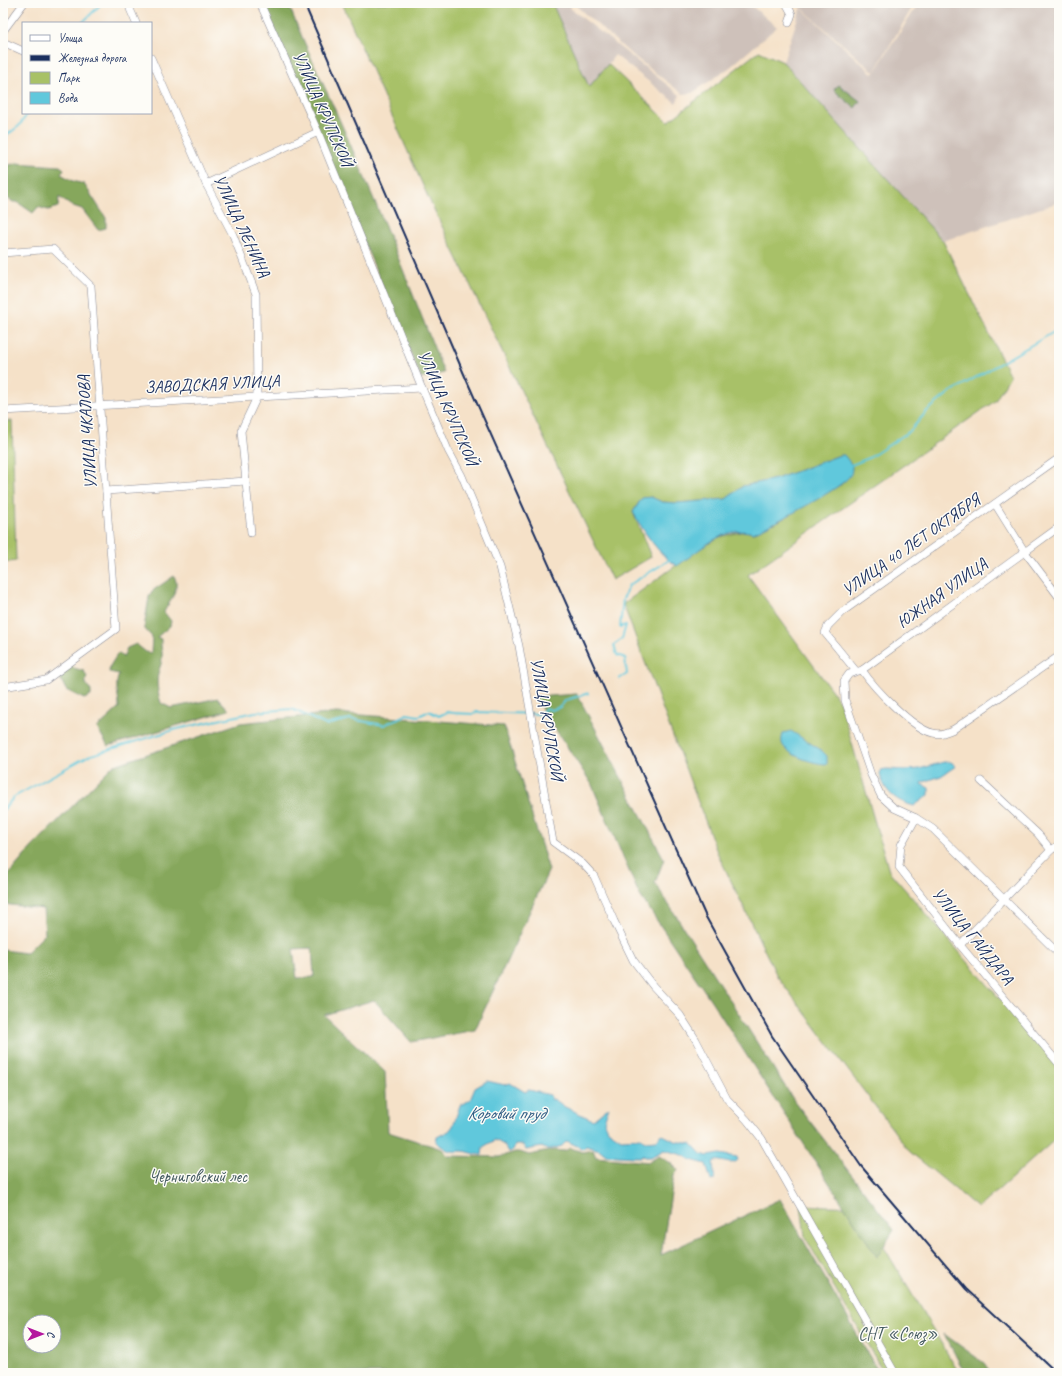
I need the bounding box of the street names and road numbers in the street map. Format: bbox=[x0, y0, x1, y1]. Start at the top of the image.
street label: УЛИЦА КРУПСКОЙ bbox=[288, 48, 359, 173]
street label: УЛИЦА ЛЕНИНА bbox=[209, 171, 275, 281]
street label: УЛИЦА КРУПСКОЙ bbox=[413, 347, 484, 472]
street label: ЗАВОДСКАЯ УЛИЦА bbox=[144, 370, 281, 398]
street label: УЛИЦА ЧКАЛОВА bbox=[73, 374, 101, 490]
street label: УЛИЦА 40 ЛЕТ ОКТЯБРЯ bbox=[838, 488, 986, 601]
street label: ЮЖНАЯ УЛИЦА bbox=[893, 553, 992, 633]
street label: УЛИЦА КРУПСКОЙ bbox=[526, 656, 569, 785]
street label: УЛИЦА ГАЙДАРА bbox=[928, 884, 1019, 989]

